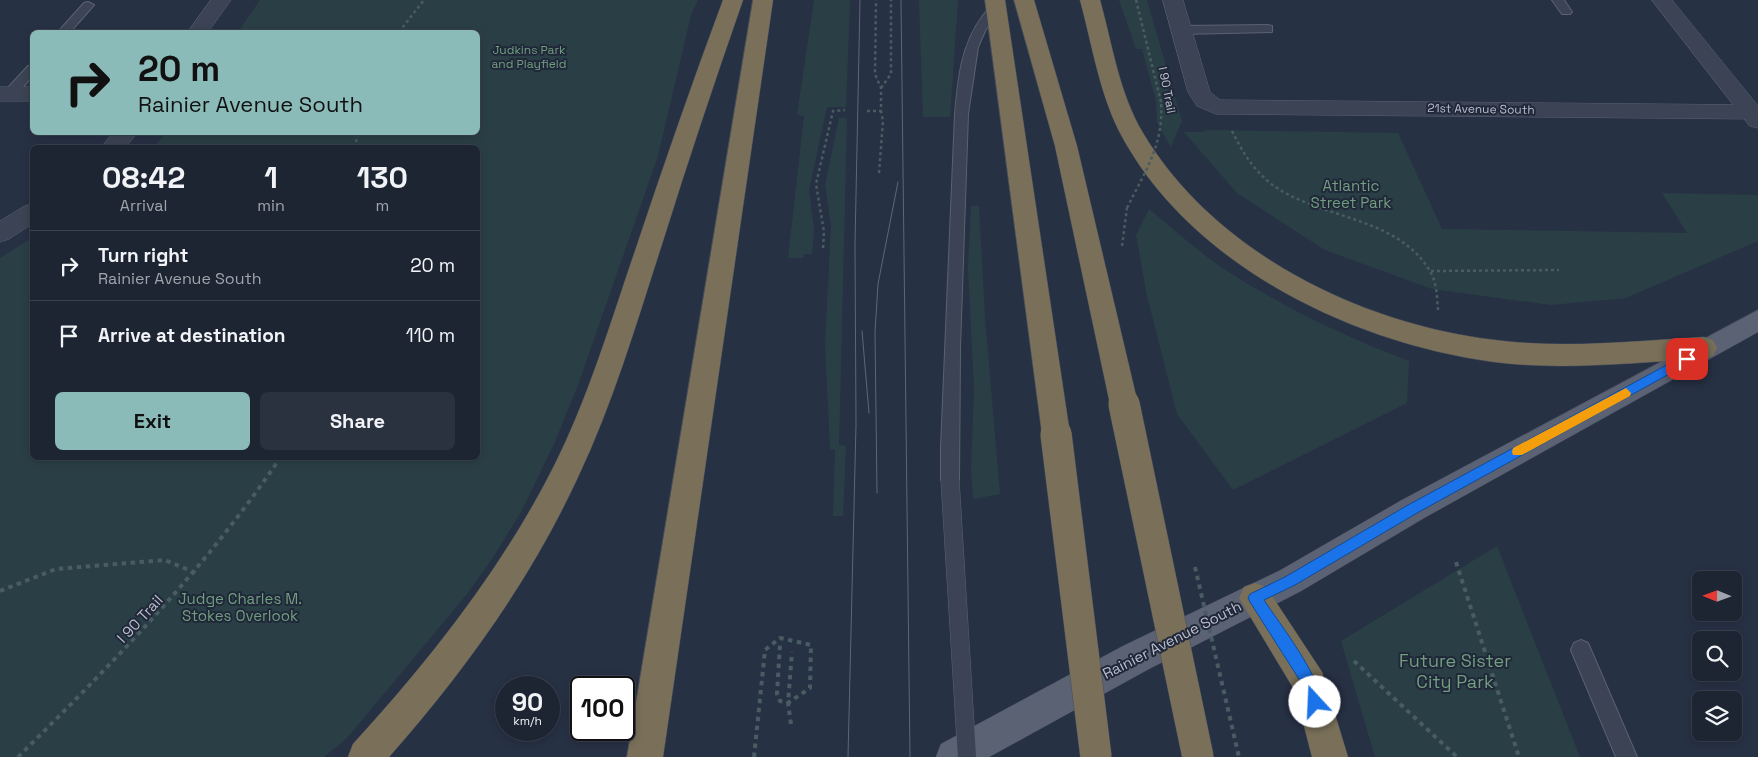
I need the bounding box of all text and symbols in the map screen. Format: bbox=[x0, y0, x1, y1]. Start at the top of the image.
park label: Judkins Park and Playfield bbox=[491, 42, 567, 72]
text: 20 m bbox=[138, 47, 220, 91]
icon: right bbox=[55, 50, 120, 115]
street label: I 90 Trail bbox=[1155, 65, 1179, 115]
text: Rainier Avenue South bbox=[138, 90, 363, 118]
street label: 21st Avenue South bbox=[1427, 100, 1535, 118]
text: 08:42 bbox=[102, 158, 185, 197]
text: 1 bbox=[264, 158, 278, 197]
text: 130 bbox=[357, 158, 408, 197]
park label: Atlantic Street Park bbox=[1311, 176, 1391, 212]
text: Arrival bbox=[120, 195, 167, 216]
text: min bbox=[257, 195, 285, 216]
text: m bbox=[375, 195, 389, 216]
text: Turn right bbox=[98, 243, 188, 268]
icon: right bbox=[55, 252, 83, 280]
text: 20 m bbox=[410, 253, 455, 278]
text: Rainier Avenue South bbox=[98, 268, 262, 289]
icon: arrive bbox=[55, 322, 83, 350]
text: Arrive at destination bbox=[98, 323, 286, 348]
text: 110 m bbox=[406, 323, 455, 348]
pin bbox=[1666, 338, 1708, 380]
icon: arrive bbox=[1673, 345, 1701, 373]
button: Exit bbox=[55, 392, 250, 450]
button: Share bbox=[260, 392, 455, 450]
north arrow bbox=[1692, 571, 1742, 621]
map controls bbox=[1692, 571, 1742, 741]
park label: Judge Charles M. Stokes Overlook bbox=[178, 589, 302, 625]
street label: I 90 Trail bbox=[113, 591, 167, 647]
street label: Rainier Avenue South bbox=[1099, 596, 1244, 683]
button: search bbox=[1692, 631, 1742, 681]
park label: Future Sister City Park bbox=[1399, 649, 1511, 693]
position arrow bbox=[1288, 675, 1340, 727]
speed limit sign: 100 bbox=[570, 676, 635, 741]
text: 90 bbox=[512, 686, 543, 718]
button: layers bbox=[1692, 691, 1742, 741]
text: km/h bbox=[513, 713, 542, 729]

